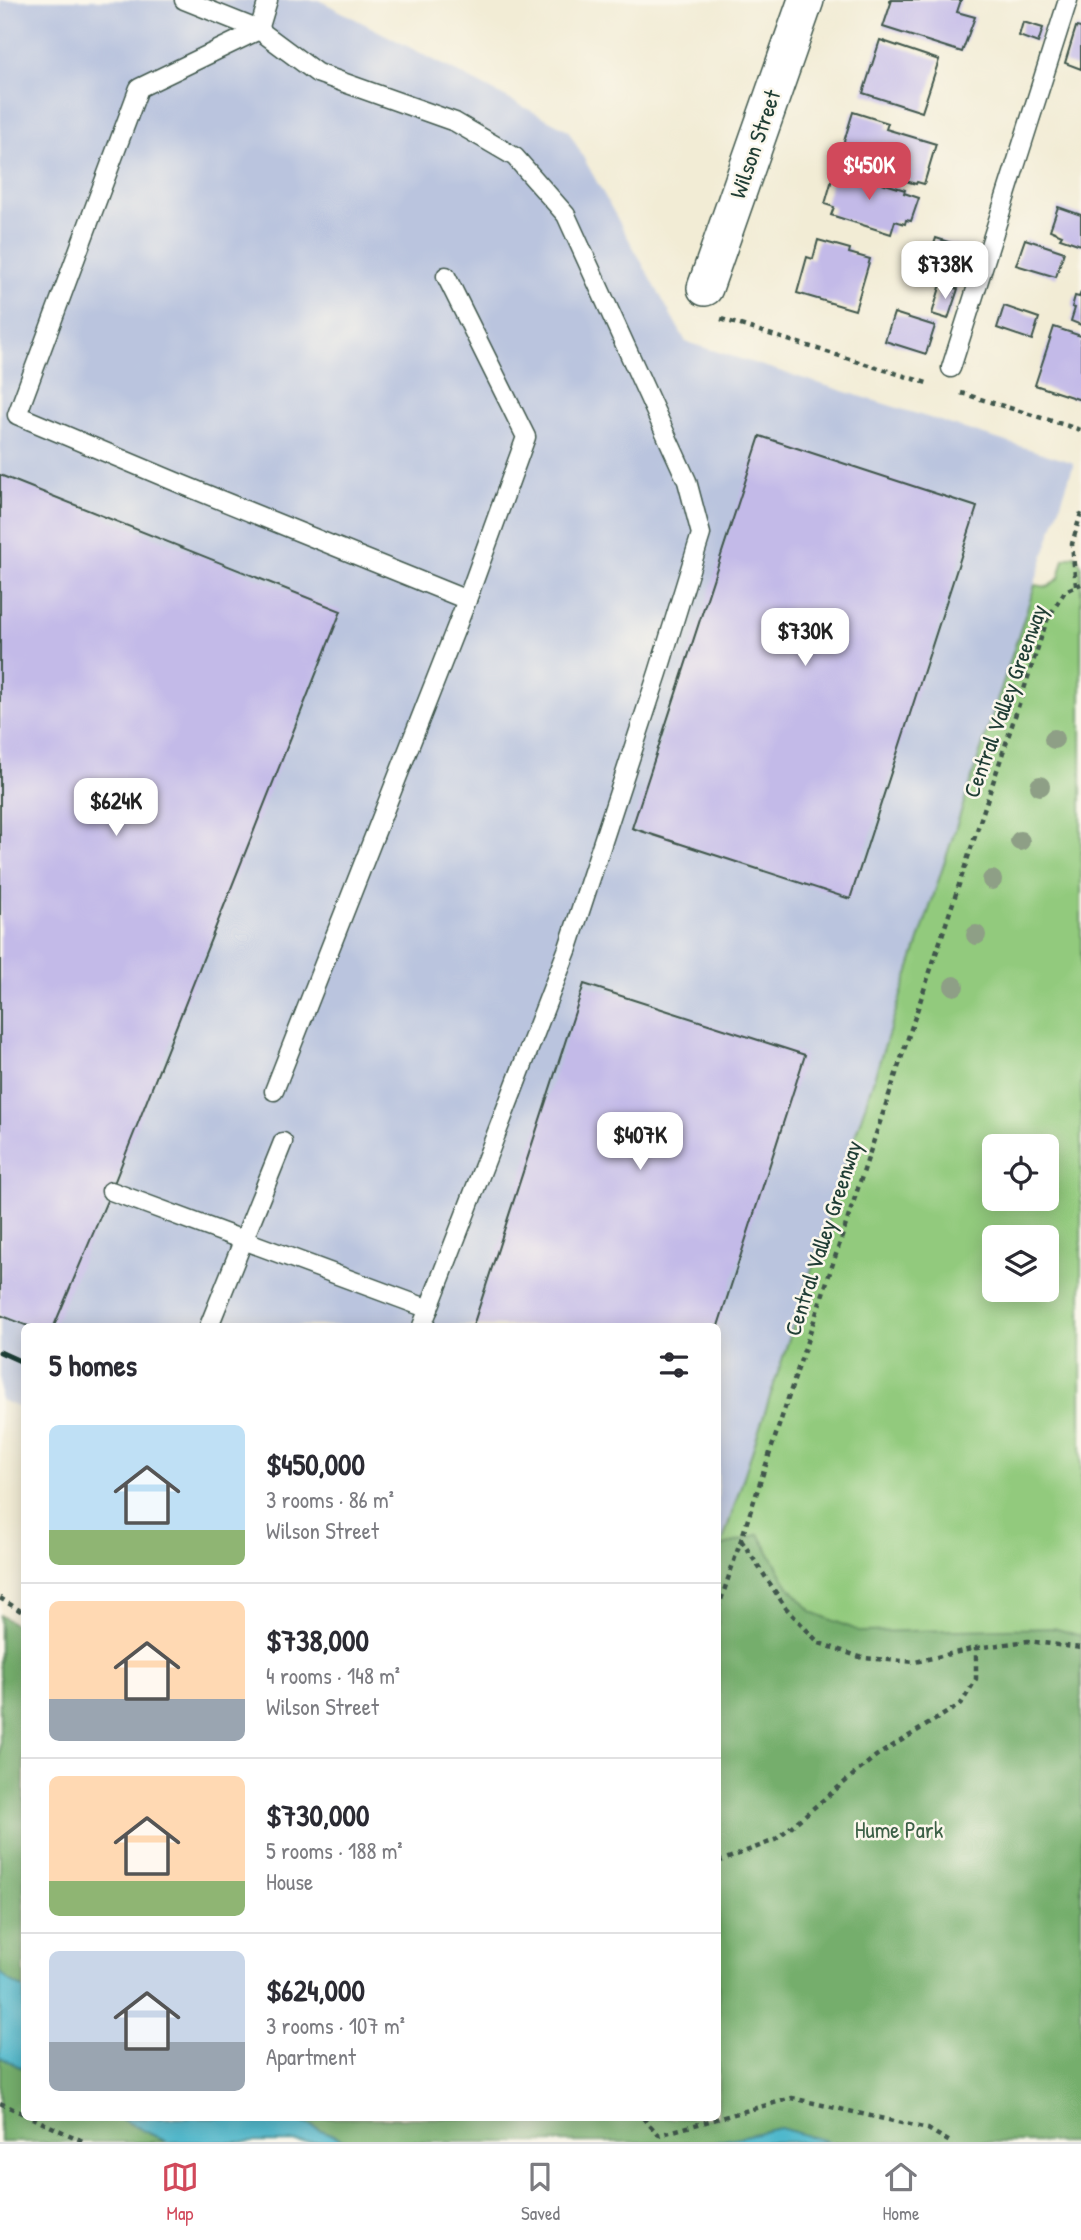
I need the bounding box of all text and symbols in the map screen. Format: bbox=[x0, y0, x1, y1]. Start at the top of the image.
street label: Wilson Street bbox=[722, 84, 788, 202]
pin: $450K bbox=[820, 142, 918, 202]
text: $450K bbox=[843, 149, 895, 180]
pin: $738K bbox=[896, 242, 994, 301]
text: $738K bbox=[917, 248, 973, 279]
street label: Central Valley Greenway bbox=[955, 600, 1054, 802]
pin: $730K bbox=[756, 608, 854, 668]
text: $730K bbox=[777, 615, 833, 646]
pin: $624K bbox=[67, 778, 165, 838]
text: $624K bbox=[90, 785, 142, 816]
pin: $407K bbox=[591, 1112, 689, 1172]
text: $407K bbox=[613, 1119, 667, 1150]
map controls bbox=[982, 1134, 1059, 1302]
button: locate bbox=[982, 1134, 1059, 1211]
street label: Central Valley Greenway bbox=[776, 1136, 869, 1339]
button: layers bbox=[982, 1225, 1059, 1302]
text: 5 homes bbox=[49, 1345, 137, 1385]
icon: filters bbox=[655, 1346, 693, 1384]
text: $450,000 bbox=[266, 1444, 365, 1484]
icon: home bbox=[105, 1453, 189, 1537]
text: 3 rooms · 86 m² bbox=[266, 1484, 394, 1515]
text: Wilson Street bbox=[266, 1515, 379, 1546]
text: $738,000 bbox=[266, 1620, 369, 1660]
icon: home bbox=[105, 1629, 189, 1713]
text: 4 rooms · 148 m² bbox=[266, 1660, 400, 1691]
text: Wilson Street bbox=[266, 1691, 379, 1722]
text: $730,000 bbox=[266, 1795, 369, 1835]
icon: home bbox=[105, 1804, 189, 1888]
park label: Hume Park bbox=[855, 1814, 944, 1845]
text: 5 rooms · 188 m² bbox=[266, 1835, 403, 1866]
text: House bbox=[266, 1866, 313, 1897]
text: $624,000 bbox=[266, 1970, 365, 2010]
icon: home bbox=[105, 1979, 189, 2063]
text: 3 rooms · 107 m² bbox=[266, 2010, 405, 2041]
text: Apartment bbox=[266, 2041, 356, 2072]
tab: Map bbox=[161, 2158, 199, 2226]
tab: Saved bbox=[521, 2158, 560, 2226]
tab: Home bbox=[882, 2158, 920, 2226]

